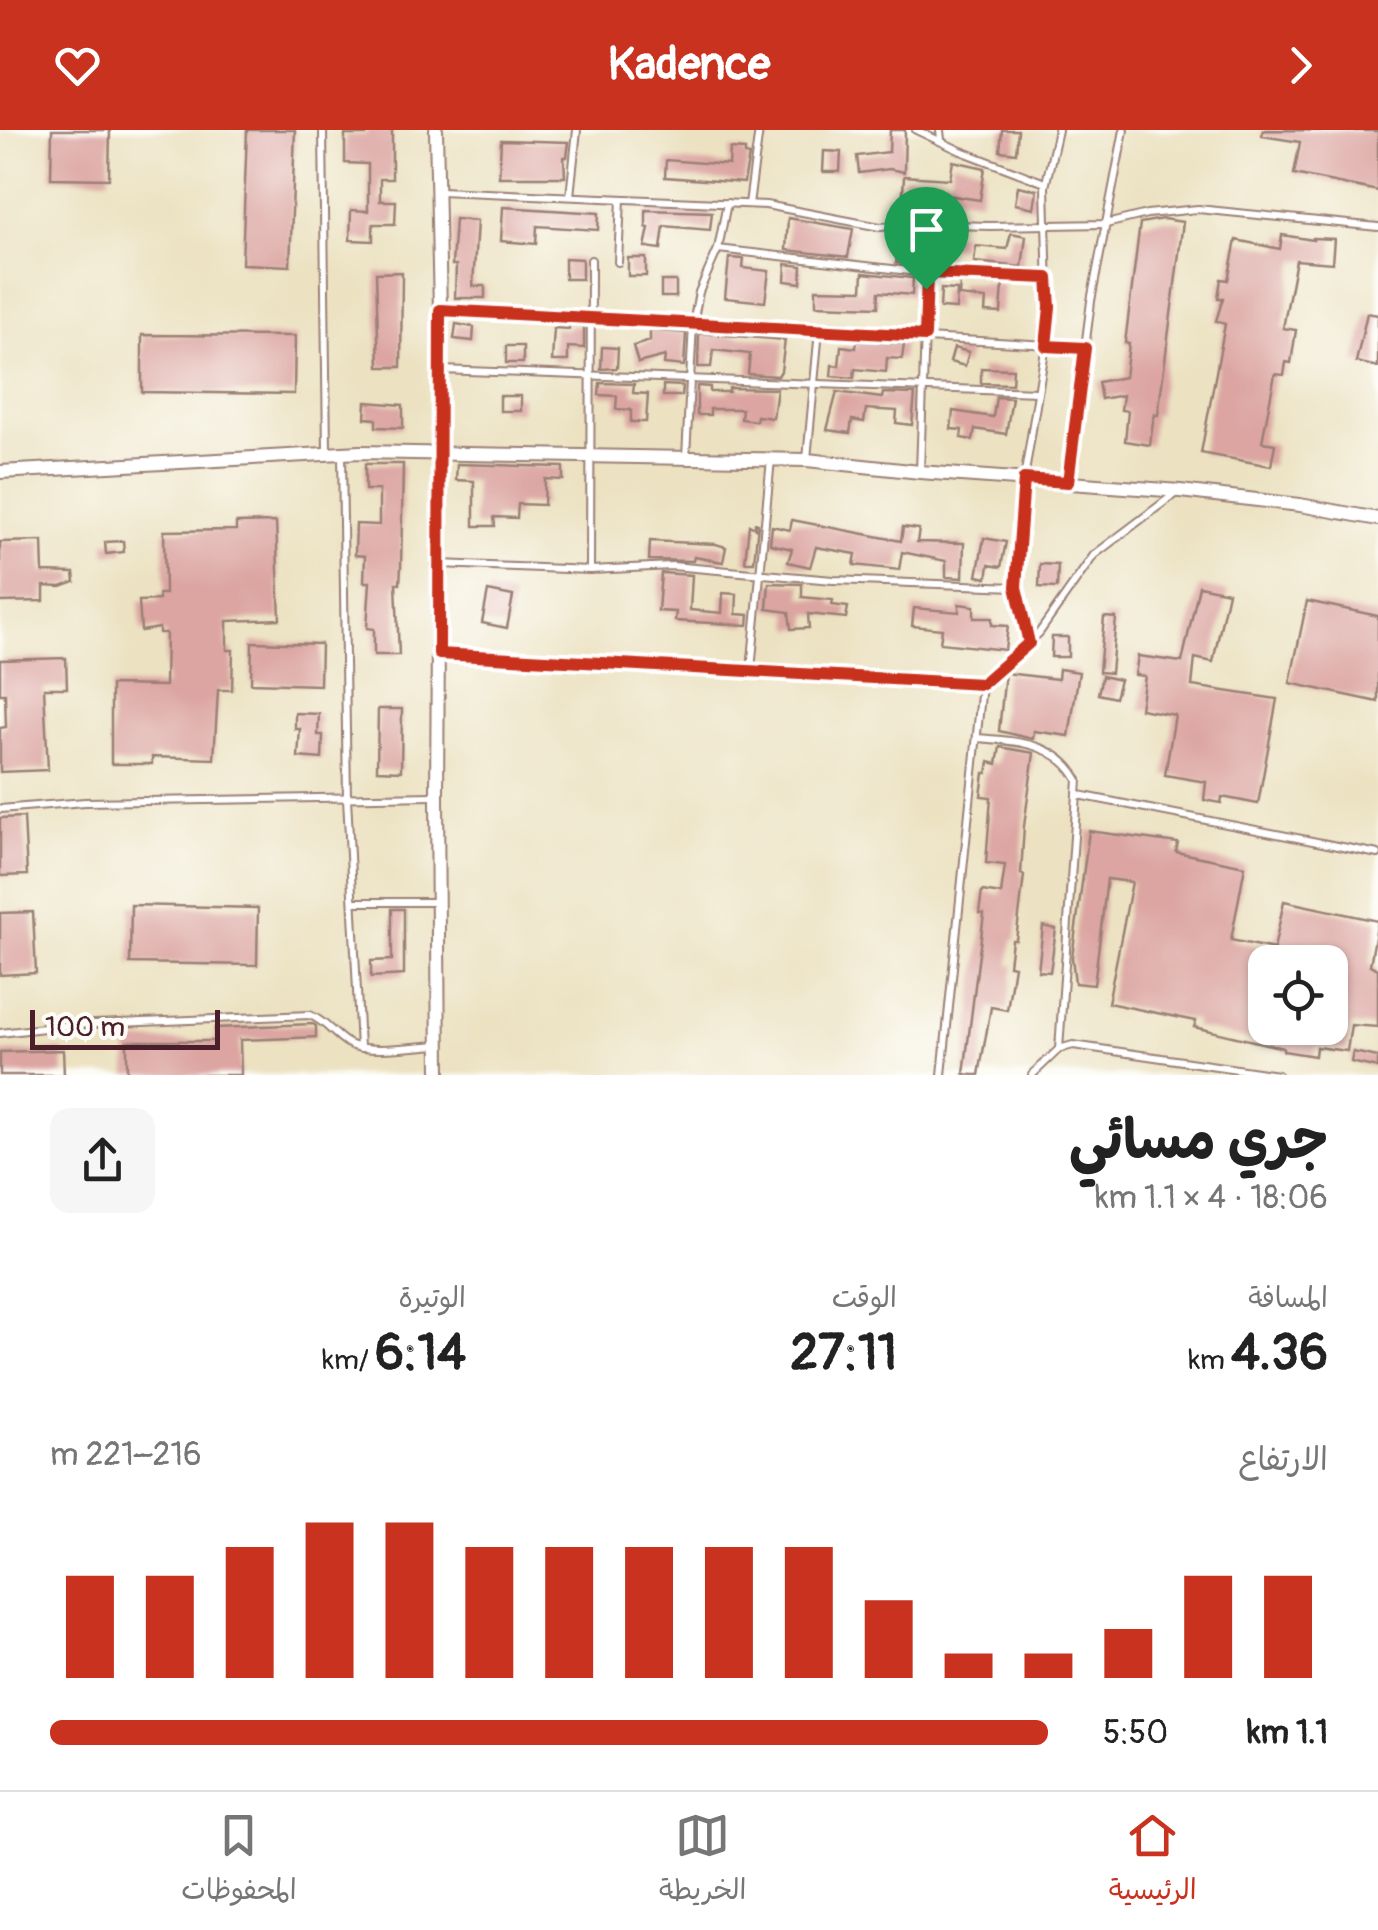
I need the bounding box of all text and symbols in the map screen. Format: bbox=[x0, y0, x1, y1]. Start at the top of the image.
text: Kadence bbox=[608, 37, 770, 93]
icon: heart bbox=[50, 38, 105, 93]
icon: forward bbox=[1273, 38, 1328, 93]
pin bbox=[884, 187, 969, 290]
icon: arrive bbox=[899, 202, 954, 257]
map controls bbox=[1248, 945, 1348, 1045]
button: locate bbox=[1248, 945, 1348, 1045]
scale bar bbox=[30, 1005, 220, 1050]
text: 100 m bbox=[45, 1010, 125, 1045]
text: جري مسائي bbox=[1069, 1106, 1328, 1175]
button: share bbox=[50, 1108, 155, 1213]
text: 18:06 · 4 × 1.1 km bbox=[1095, 1178, 1328, 1218]
text: الوتيرة bbox=[398, 1281, 466, 1316]
text: الوقت bbox=[832, 1281, 897, 1316]
text: المسافة bbox=[1248, 1281, 1328, 1316]
text: 6:14 bbox=[375, 1322, 466, 1385]
text: 27:11 bbox=[790, 1322, 897, 1385]
text: 4.36 bbox=[1231, 1322, 1328, 1385]
text: /km bbox=[322, 1343, 375, 1378]
text: km bbox=[1188, 1343, 1231, 1378]
text: 216–221 m bbox=[50, 1435, 202, 1475]
text: الارتفاع bbox=[1238, 1440, 1328, 1480]
text: 5:50 bbox=[1103, 1713, 1168, 1753]
text: 1.1 km bbox=[1247, 1713, 1328, 1753]
tab: المحفوظات bbox=[181, 1808, 297, 1914]
tab: الخريطة bbox=[659, 1808, 746, 1914]
tab: الرئيسية bbox=[1109, 1808, 1197, 1914]

